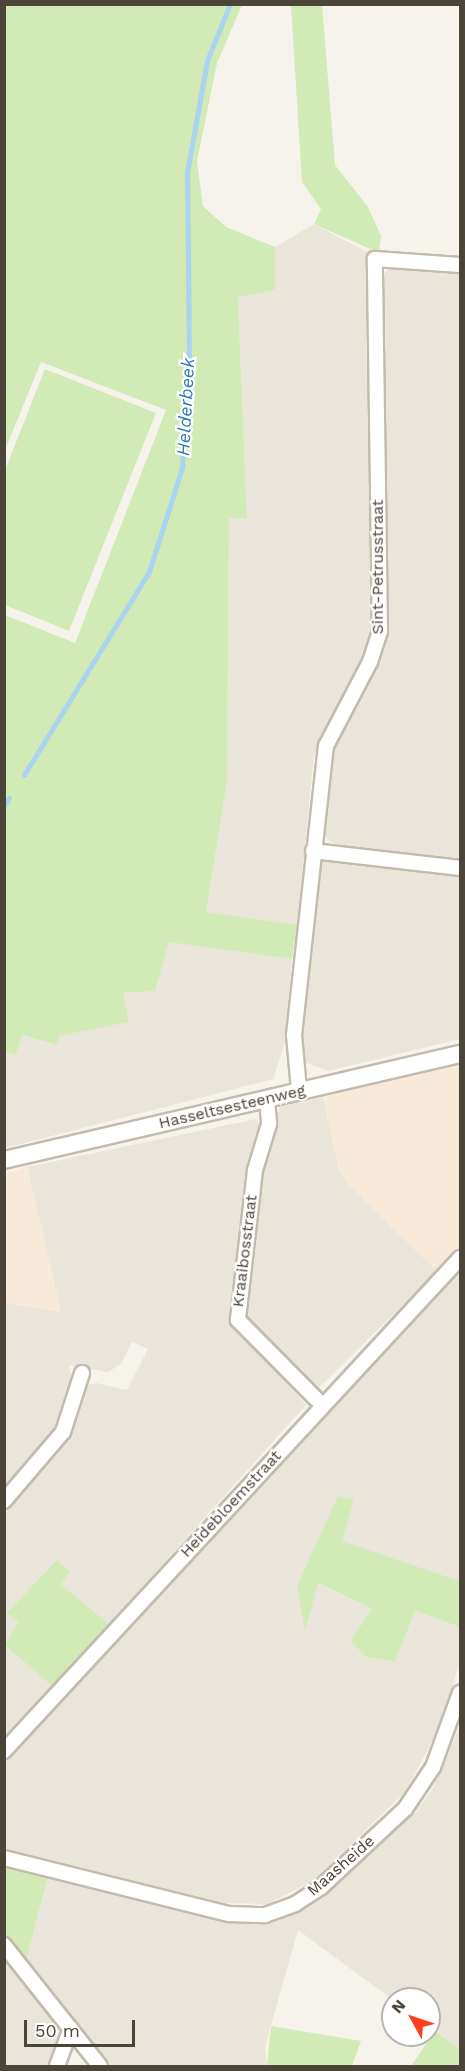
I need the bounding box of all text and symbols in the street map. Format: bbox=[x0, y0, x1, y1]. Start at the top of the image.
water label: Helderbeek bbox=[173, 357, 199, 457]
street label: Sint-Petrusstraat bbox=[368, 500, 388, 634]
street label: Hasseltsesteenweg bbox=[157, 1081, 307, 1133]
street label: Kraaibosstraat bbox=[229, 1194, 261, 1308]
street label: Heidebloemstraat bbox=[176, 1447, 286, 1561]
street label: Maasheide bbox=[303, 1832, 379, 1900]
north arrow bbox=[381, 1987, 441, 2047]
text: N bbox=[387, 1996, 409, 2017]
scale bar bbox=[27, 2008, 138, 2046]
text: 50 m bbox=[35, 2020, 80, 2041]

